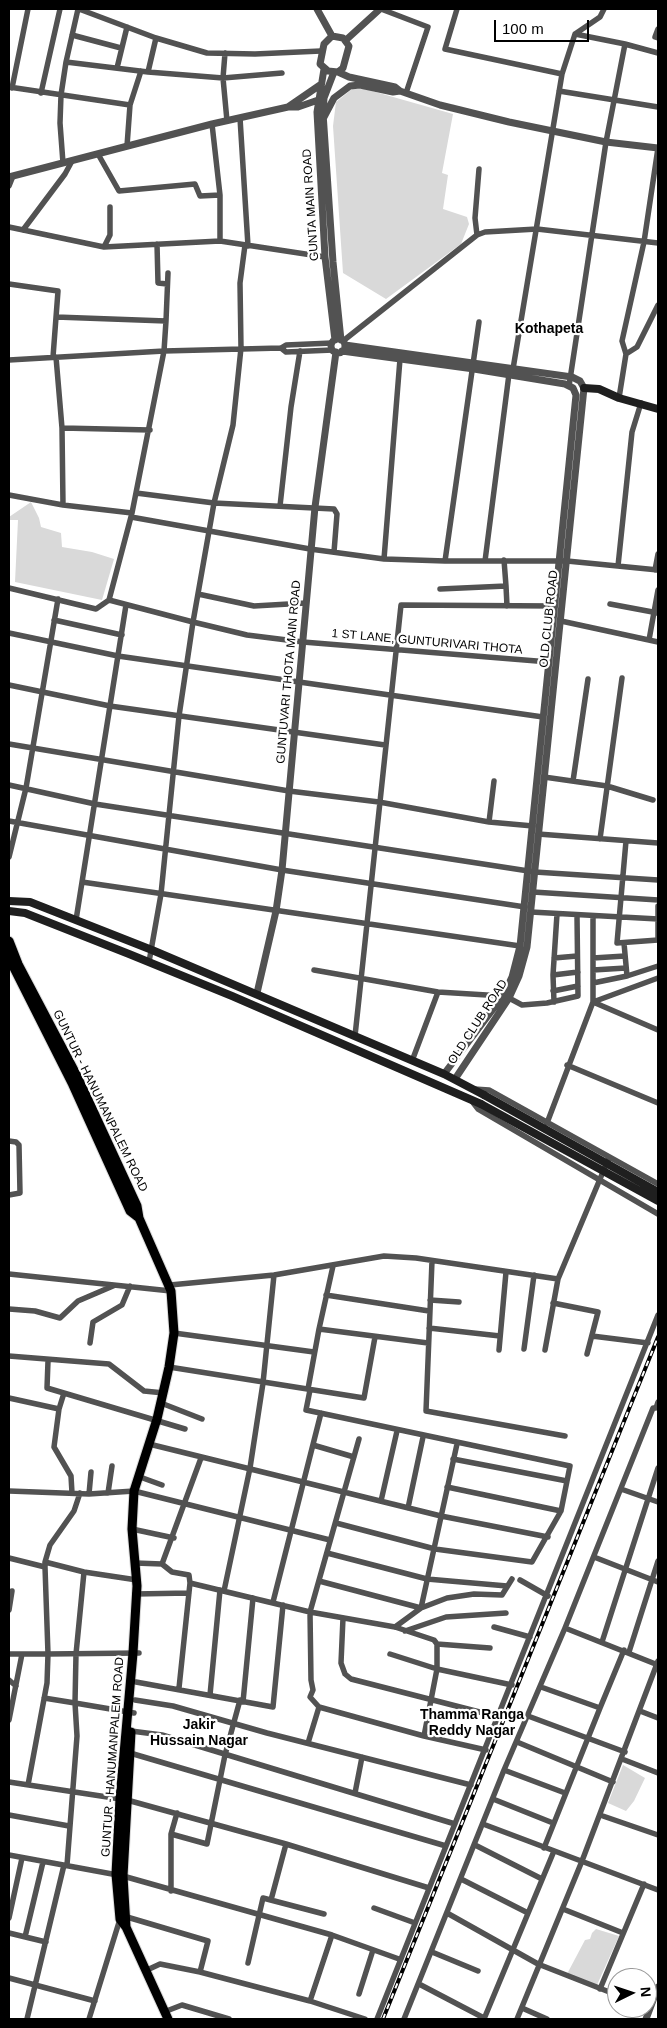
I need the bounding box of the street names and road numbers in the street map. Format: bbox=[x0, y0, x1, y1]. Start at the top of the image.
street label: GUNTA MAIN ROAD bbox=[300, 148, 322, 262]
street label: OLD CLUB ROAD bbox=[537, 570, 561, 668]
street label: GUNTUVARI THOTA MAIN ROAD bbox=[274, 580, 304, 764]
street label: 1 ST LANE, GUNTURIVARI THOTA bbox=[331, 626, 523, 658]
street label: OLD CLUB ROAD bbox=[445, 977, 511, 1067]
street label: GUNTUR - HANUMANPALEM ROAD bbox=[50, 1008, 150, 1194]
street label: GUNTUR - HANUMANPALEM ROAD bbox=[99, 1657, 127, 1857]

